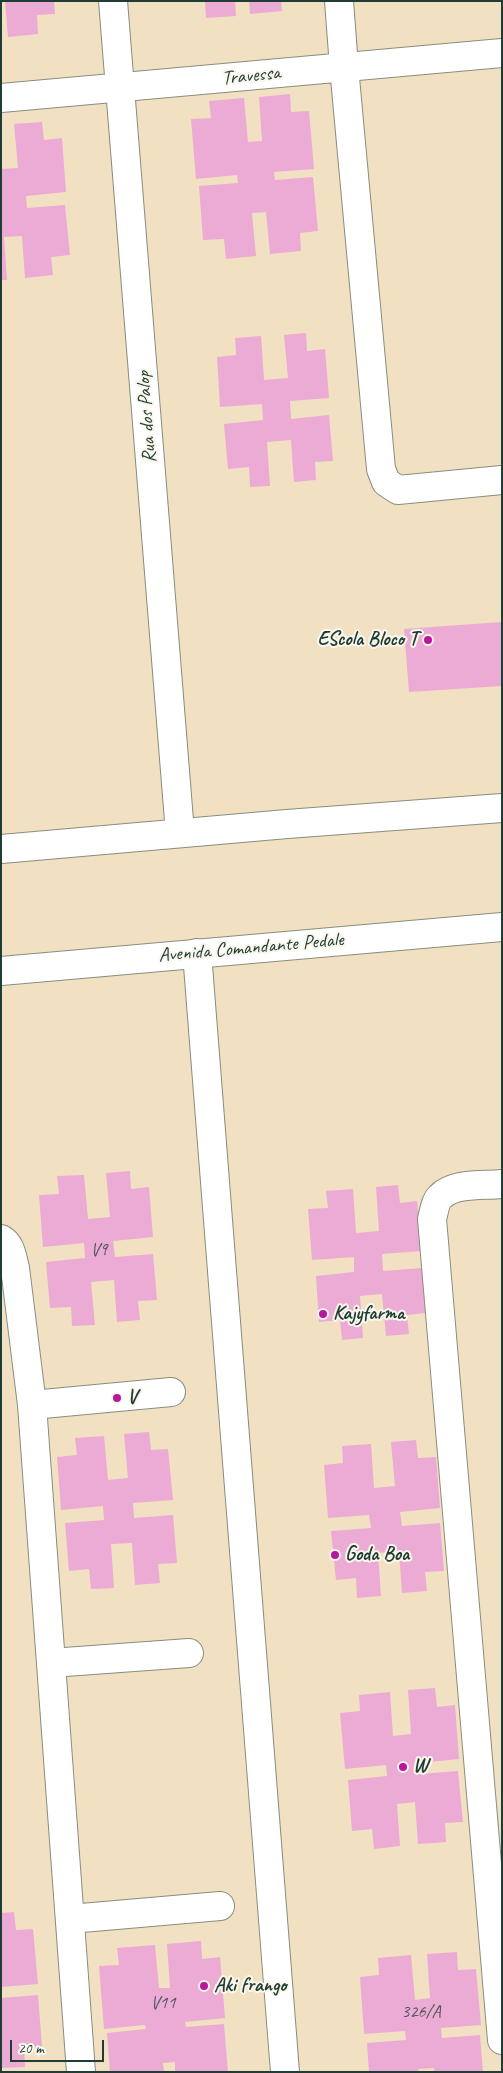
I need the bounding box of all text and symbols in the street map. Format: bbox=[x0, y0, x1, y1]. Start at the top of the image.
street label: Travessa bbox=[221, 61, 281, 91]
street label: Rua dos Palop bbox=[132, 370, 162, 464]
place label: EScola Bloco T bbox=[318, 628, 418, 652]
marker: EScola Bloco T bbox=[422, 634, 434, 646]
street label: Avenida Comandante Pedale bbox=[158, 928, 344, 968]
house number: V9 bbox=[91, 1239, 107, 1261]
place label: Kajyfarma bbox=[333, 1302, 404, 1326]
marker: Kajyfarma bbox=[317, 1308, 329, 1320]
place label: V bbox=[127, 1386, 137, 1410]
marker: V bbox=[111, 1392, 123, 1404]
place label: Goda Boa bbox=[345, 1543, 409, 1567]
marker: Goda Boa bbox=[329, 1549, 341, 1561]
place label: W bbox=[413, 1755, 427, 1779]
marker: W bbox=[397, 1761, 409, 1773]
place label: Aki frango bbox=[214, 1974, 286, 1998]
marker: Aki frango bbox=[198, 1980, 210, 1992]
house number: V11 bbox=[150, 1992, 176, 2014]
house number: 326/A bbox=[401, 2001, 441, 2023]
scale bar bbox=[12, 2030, 106, 2062]
text: 20 m bbox=[18, 2039, 44, 2058]

